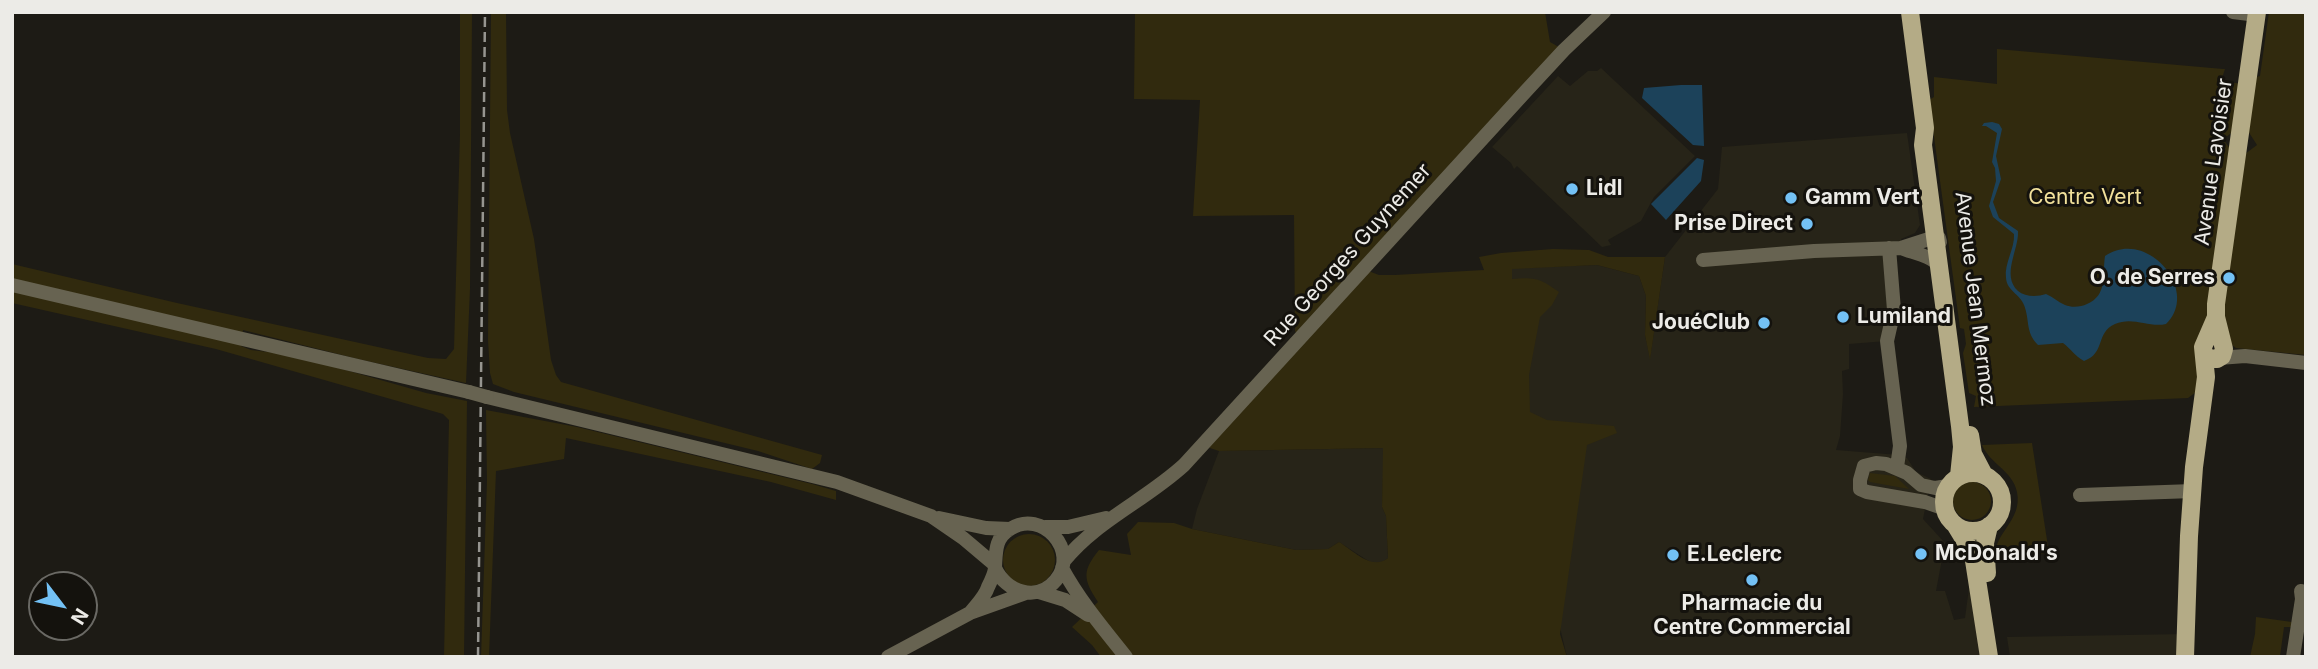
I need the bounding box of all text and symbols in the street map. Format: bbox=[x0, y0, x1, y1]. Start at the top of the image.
street label: Avenue Lavoisier bbox=[2190, 77, 2238, 247]
street label: Rue Georges Guynemer bbox=[1259, 158, 1437, 352]
place label: Lidl bbox=[1586, 176, 1622, 202]
marker: Lidl bbox=[1564, 181, 1580, 197]
place label: Gamm Vert bbox=[1805, 185, 1920, 211]
park label: Centre Vert bbox=[2028, 185, 2142, 211]
marker: Gamm Vert bbox=[1783, 190, 1799, 206]
street label: Avenue Jean Mermoz bbox=[1949, 190, 2001, 408]
place label: Prise Direct bbox=[1674, 211, 1793, 237]
marker: Prise Direct bbox=[1799, 216, 1815, 232]
place label: O. de Serres bbox=[2090, 265, 2215, 291]
marker: O. de Serres bbox=[2221, 270, 2237, 286]
place label: Lumiland bbox=[1857, 304, 1951, 330]
marker: Lumiland bbox=[1835, 309, 1851, 325]
place label: JouéClub bbox=[1652, 310, 1750, 336]
marker: JouéClub bbox=[1756, 315, 1772, 331]
place label: McDonald's bbox=[1935, 541, 2058, 567]
place label: E.Leclerc bbox=[1687, 542, 1782, 568]
marker: McDonald's bbox=[1913, 546, 1929, 562]
marker: E.Leclerc bbox=[1665, 547, 1681, 563]
north arrow bbox=[28, 571, 98, 641]
marker: Pharmacie du Centre Commercial bbox=[1744, 572, 1760, 588]
place label: Pharmacie du Centre Commercial bbox=[1653, 591, 1851, 641]
text: N bbox=[66, 604, 93, 629]

